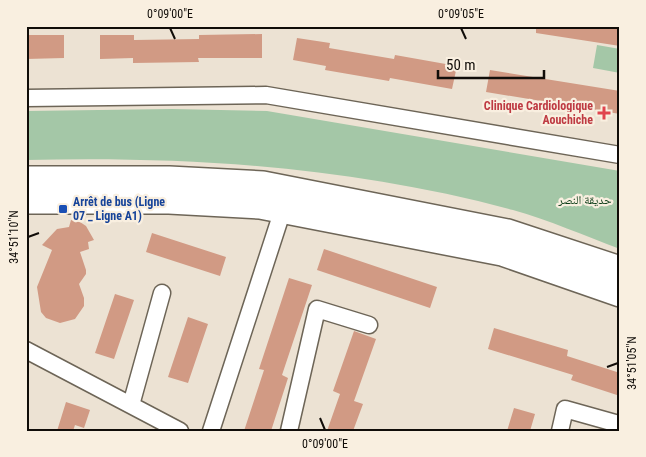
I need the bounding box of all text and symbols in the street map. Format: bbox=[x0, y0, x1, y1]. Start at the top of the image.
text: 0°09'00"E bbox=[147, 7, 193, 21]
text: 0°09'05"E bbox=[438, 7, 484, 21]
scale bar bbox=[438, 48, 545, 80]
text: 50 m bbox=[446, 56, 476, 74]
place label: Clinique Cardiologique Aouchiche bbox=[484, 99, 593, 127]
marker: Clinique Cardiologique Aouchiche bbox=[597, 106, 611, 120]
park label: حديقة النصر bbox=[557, 193, 612, 207]
place label: Arrêt de bus (Ligne 07 _ Ligne A1) bbox=[73, 195, 165, 223]
marker: Arrêt de bus (Ligne 07 _ Ligne A1) bbox=[57, 203, 69, 215]
text: 34°51'10"N bbox=[7, 210, 21, 264]
text: 34°51'05"N bbox=[625, 336, 639, 390]
text: 0°09'00"E bbox=[302, 437, 348, 451]

